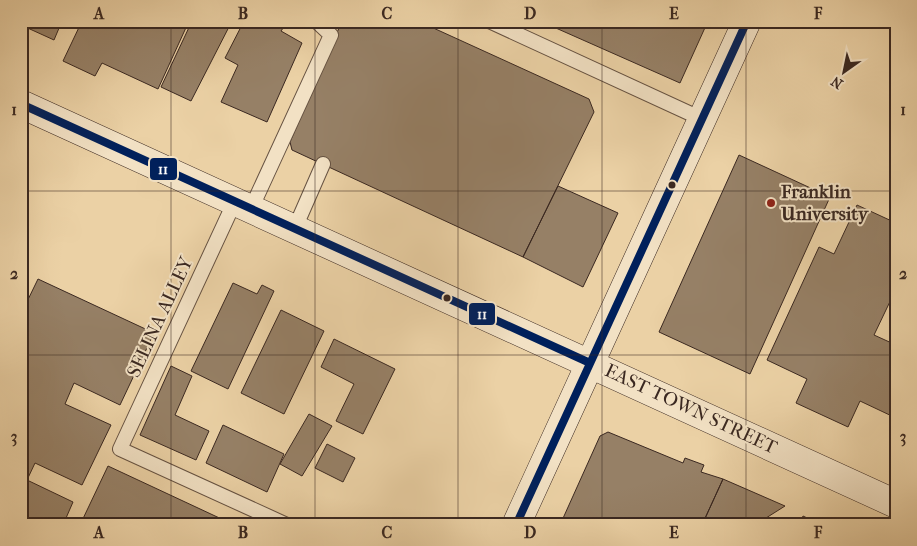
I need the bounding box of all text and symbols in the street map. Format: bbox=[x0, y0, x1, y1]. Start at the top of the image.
text: A bbox=[93, 4, 105, 23]
text: B bbox=[238, 4, 248, 23]
text: C bbox=[382, 4, 393, 23]
text: D bbox=[524, 4, 536, 23]
text: E bbox=[669, 4, 679, 23]
text: F bbox=[813, 4, 823, 23]
north arrow bbox=[820, 48, 870, 98]
text: N bbox=[828, 72, 846, 93]
text: 1 bbox=[11, 100, 17, 119]
text: 1 bbox=[900, 100, 906, 119]
line badge: 11 bbox=[149, 157, 178, 181]
text: 11 bbox=[158, 161, 168, 178]
unlabelled marker bbox=[667, 180, 677, 190]
place label: Franklin University bbox=[780, 181, 869, 225]
marker: Franklin University bbox=[765, 197, 777, 209]
street label: SELINA ALLEY bbox=[122, 252, 198, 381]
text: 2 bbox=[10, 264, 18, 283]
text: 2 bbox=[899, 264, 907, 283]
unlabelled marker bbox=[442, 293, 452, 303]
line badge: 11 bbox=[468, 302, 496, 326]
text: 11 bbox=[477, 306, 487, 323]
street label: EAST TOWN STREET bbox=[601, 359, 781, 459]
text: 3 bbox=[11, 427, 17, 447]
text: 3 bbox=[900, 427, 906, 447]
text: A bbox=[93, 523, 105, 542]
text: B bbox=[238, 523, 248, 542]
text: C bbox=[382, 523, 393, 542]
text: D bbox=[524, 523, 536, 542]
text: E bbox=[669, 523, 679, 542]
text: F bbox=[813, 523, 823, 542]

